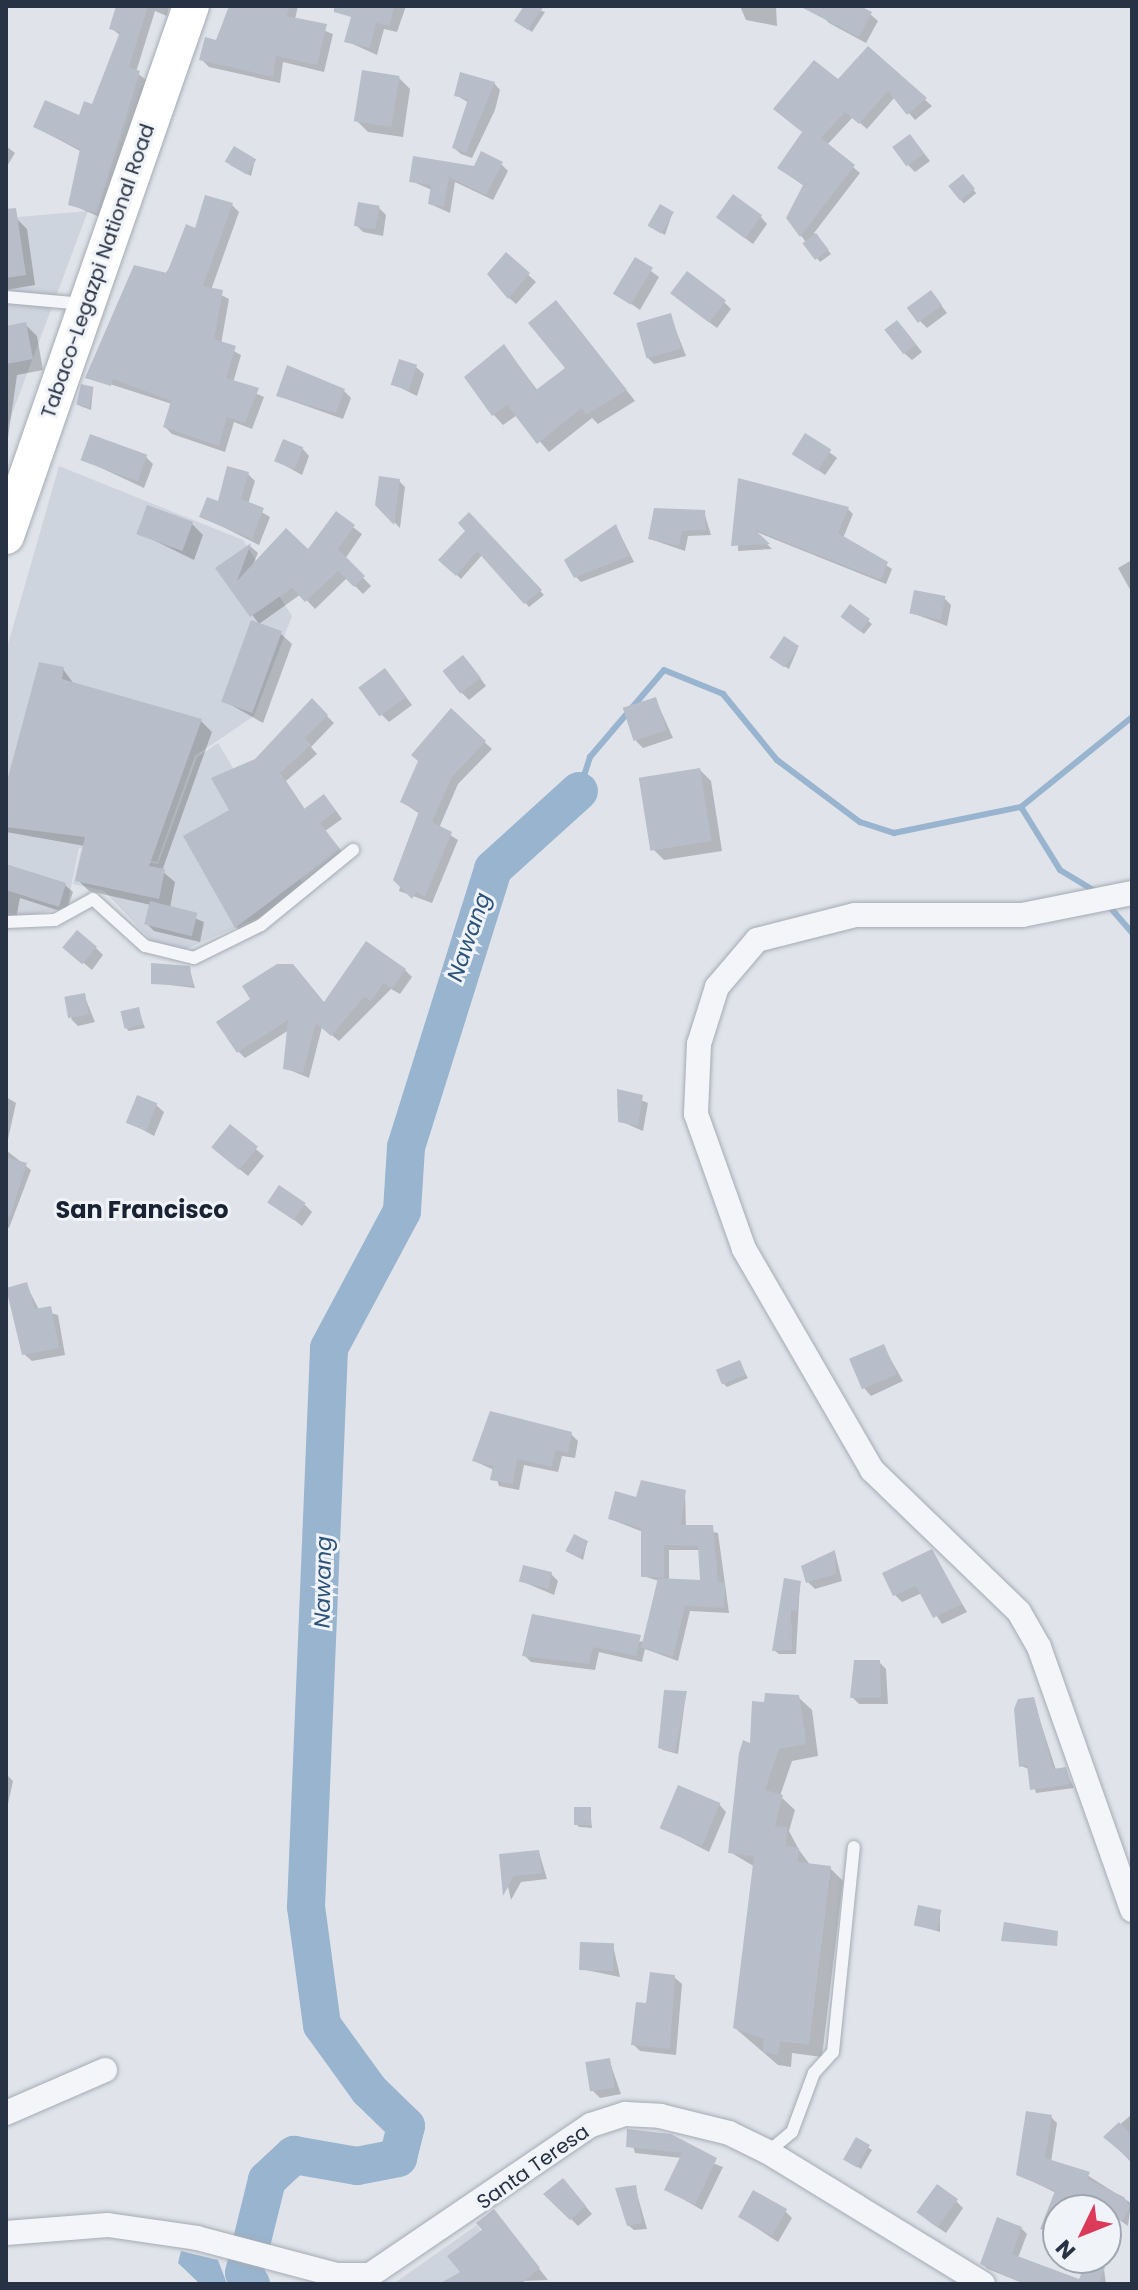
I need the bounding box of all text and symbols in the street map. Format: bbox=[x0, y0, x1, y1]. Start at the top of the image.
street label: Tabaco-Legazpi National Road bbox=[36, 121, 160, 421]
water label: Nawang bbox=[442, 889, 496, 985]
district label: San Francisco bbox=[56, 1196, 228, 1224]
water label: Nawang bbox=[309, 1536, 337, 1628]
street label: Santa Teresa bbox=[472, 2120, 594, 2214]
north arrow bbox=[1042, 2194, 1122, 2274]
text: N bbox=[1049, 2233, 1083, 2266]

